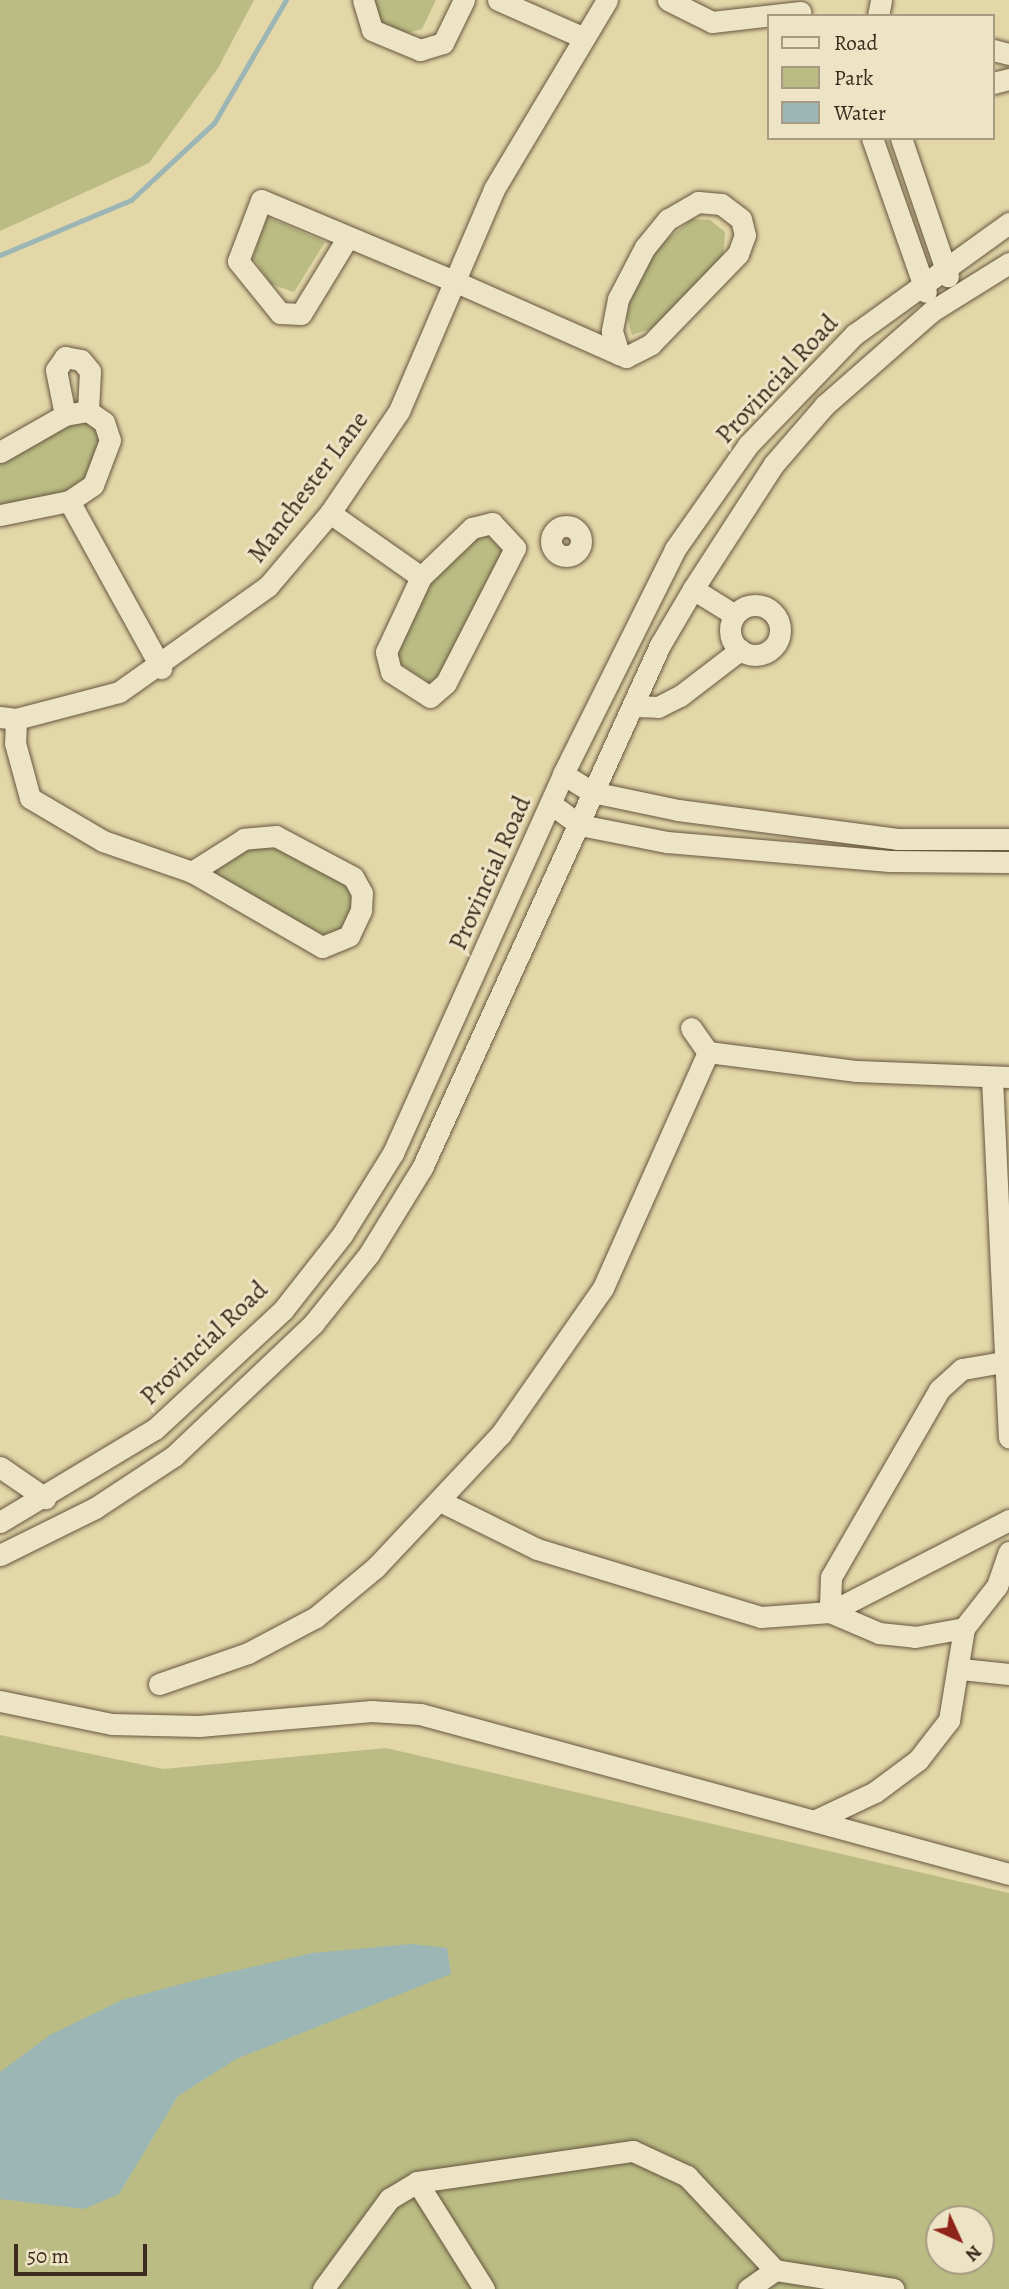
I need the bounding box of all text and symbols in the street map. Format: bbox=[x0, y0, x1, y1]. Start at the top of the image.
legend bbox=[768, 14, 995, 140]
text: Road bbox=[834, 29, 878, 57]
text: Park bbox=[834, 64, 873, 92]
text: Water bbox=[834, 99, 886, 127]
street label: Provincial Road bbox=[709, 308, 845, 450]
street label: Manchester Lane bbox=[241, 405, 375, 569]
street label: Provincial Road bbox=[442, 791, 538, 955]
street label: Provincial Road bbox=[134, 1274, 274, 1412]
north arrow bbox=[925, 2205, 995, 2275]
scale bar bbox=[18, 2230, 150, 2274]
text: N bbox=[959, 2239, 988, 2268]
text: 50 m bbox=[27, 2242, 69, 2270]

